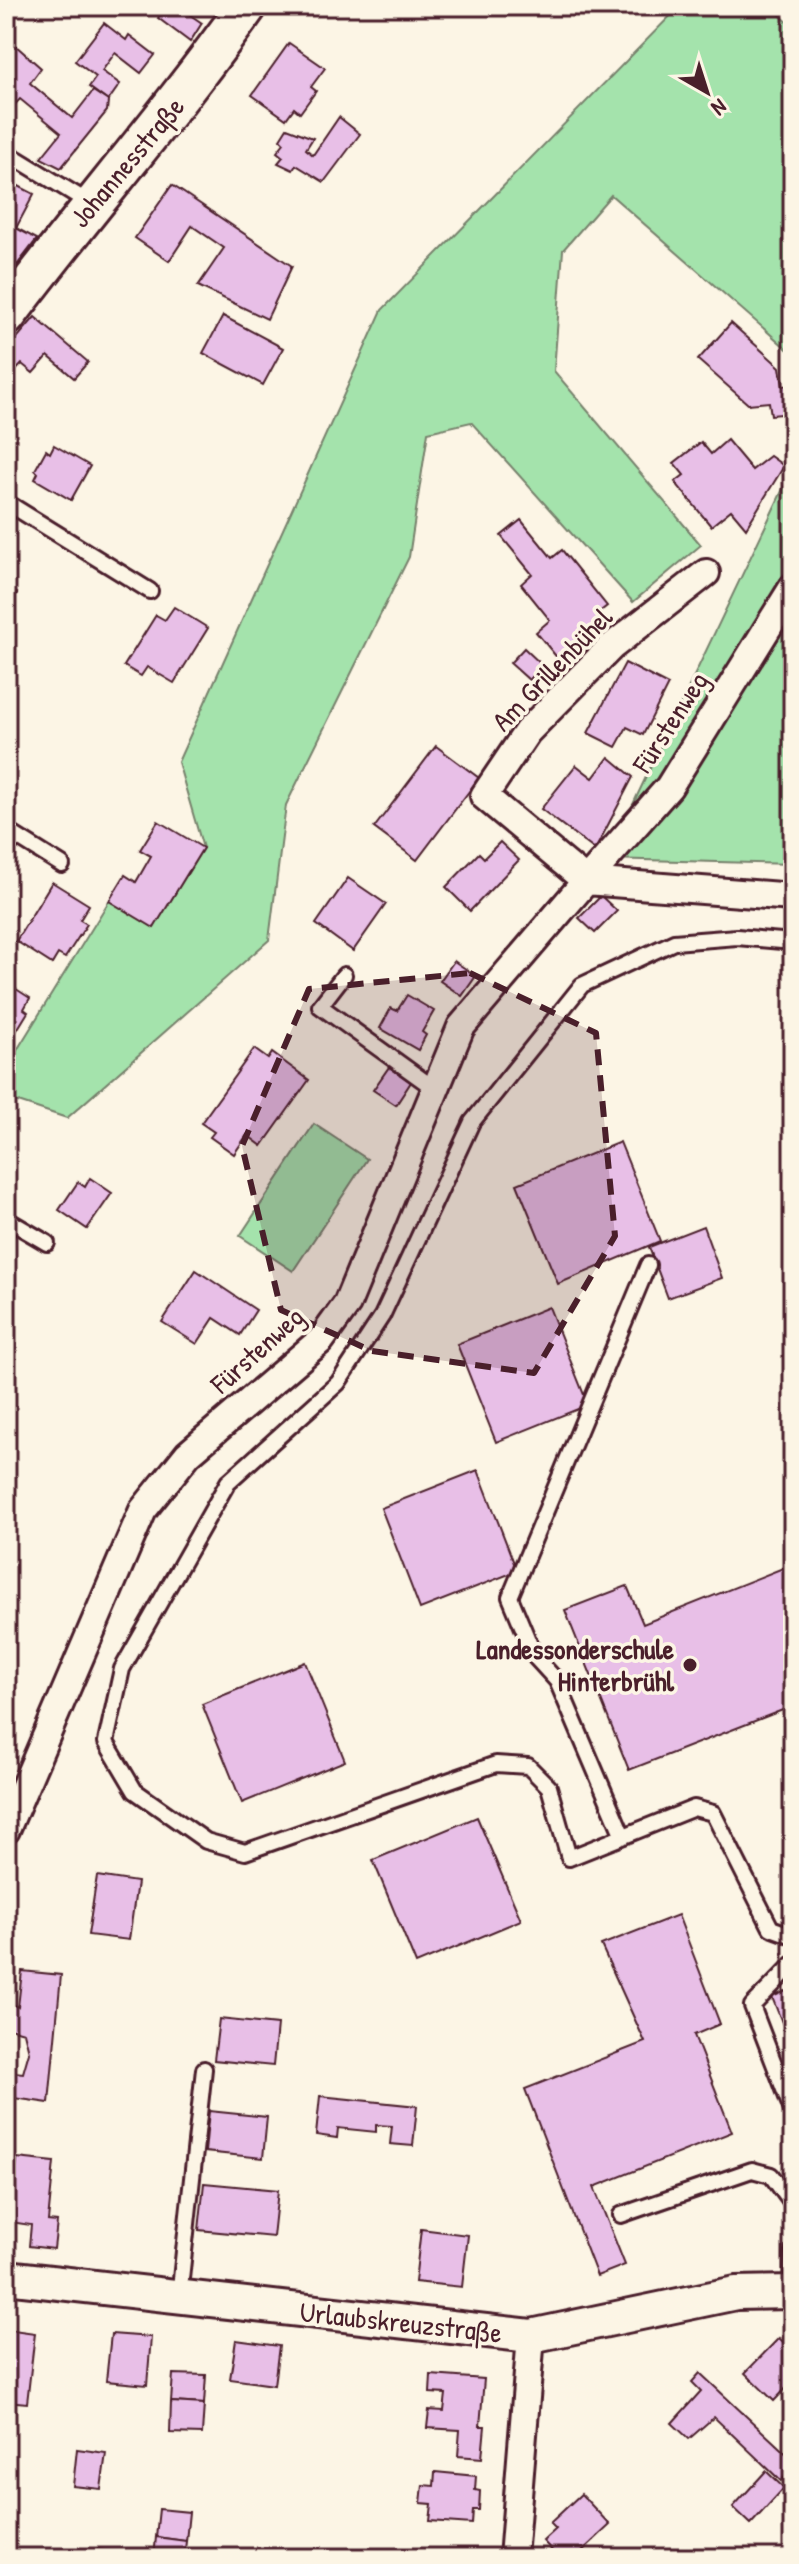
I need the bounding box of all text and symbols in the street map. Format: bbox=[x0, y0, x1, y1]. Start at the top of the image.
north arrow bbox=[667, 52, 747, 132]
street label: Johannesstraße bbox=[61, 89, 193, 235]
text: N bbox=[705, 92, 734, 123]
street label: Am Grillenbühel bbox=[483, 598, 621, 739]
street label: Fürstenweg bbox=[623, 664, 717, 781]
street label: Fürstenweg bbox=[201, 1298, 312, 1403]
place label: Landessonderschule Hinterbrühl bbox=[476, 1630, 675, 1700]
marker: Landessonderschule Hinterbrühl bbox=[681, 1656, 699, 1674]
street label: Urlaubskreuzstraße bbox=[298, 2292, 504, 2352]

